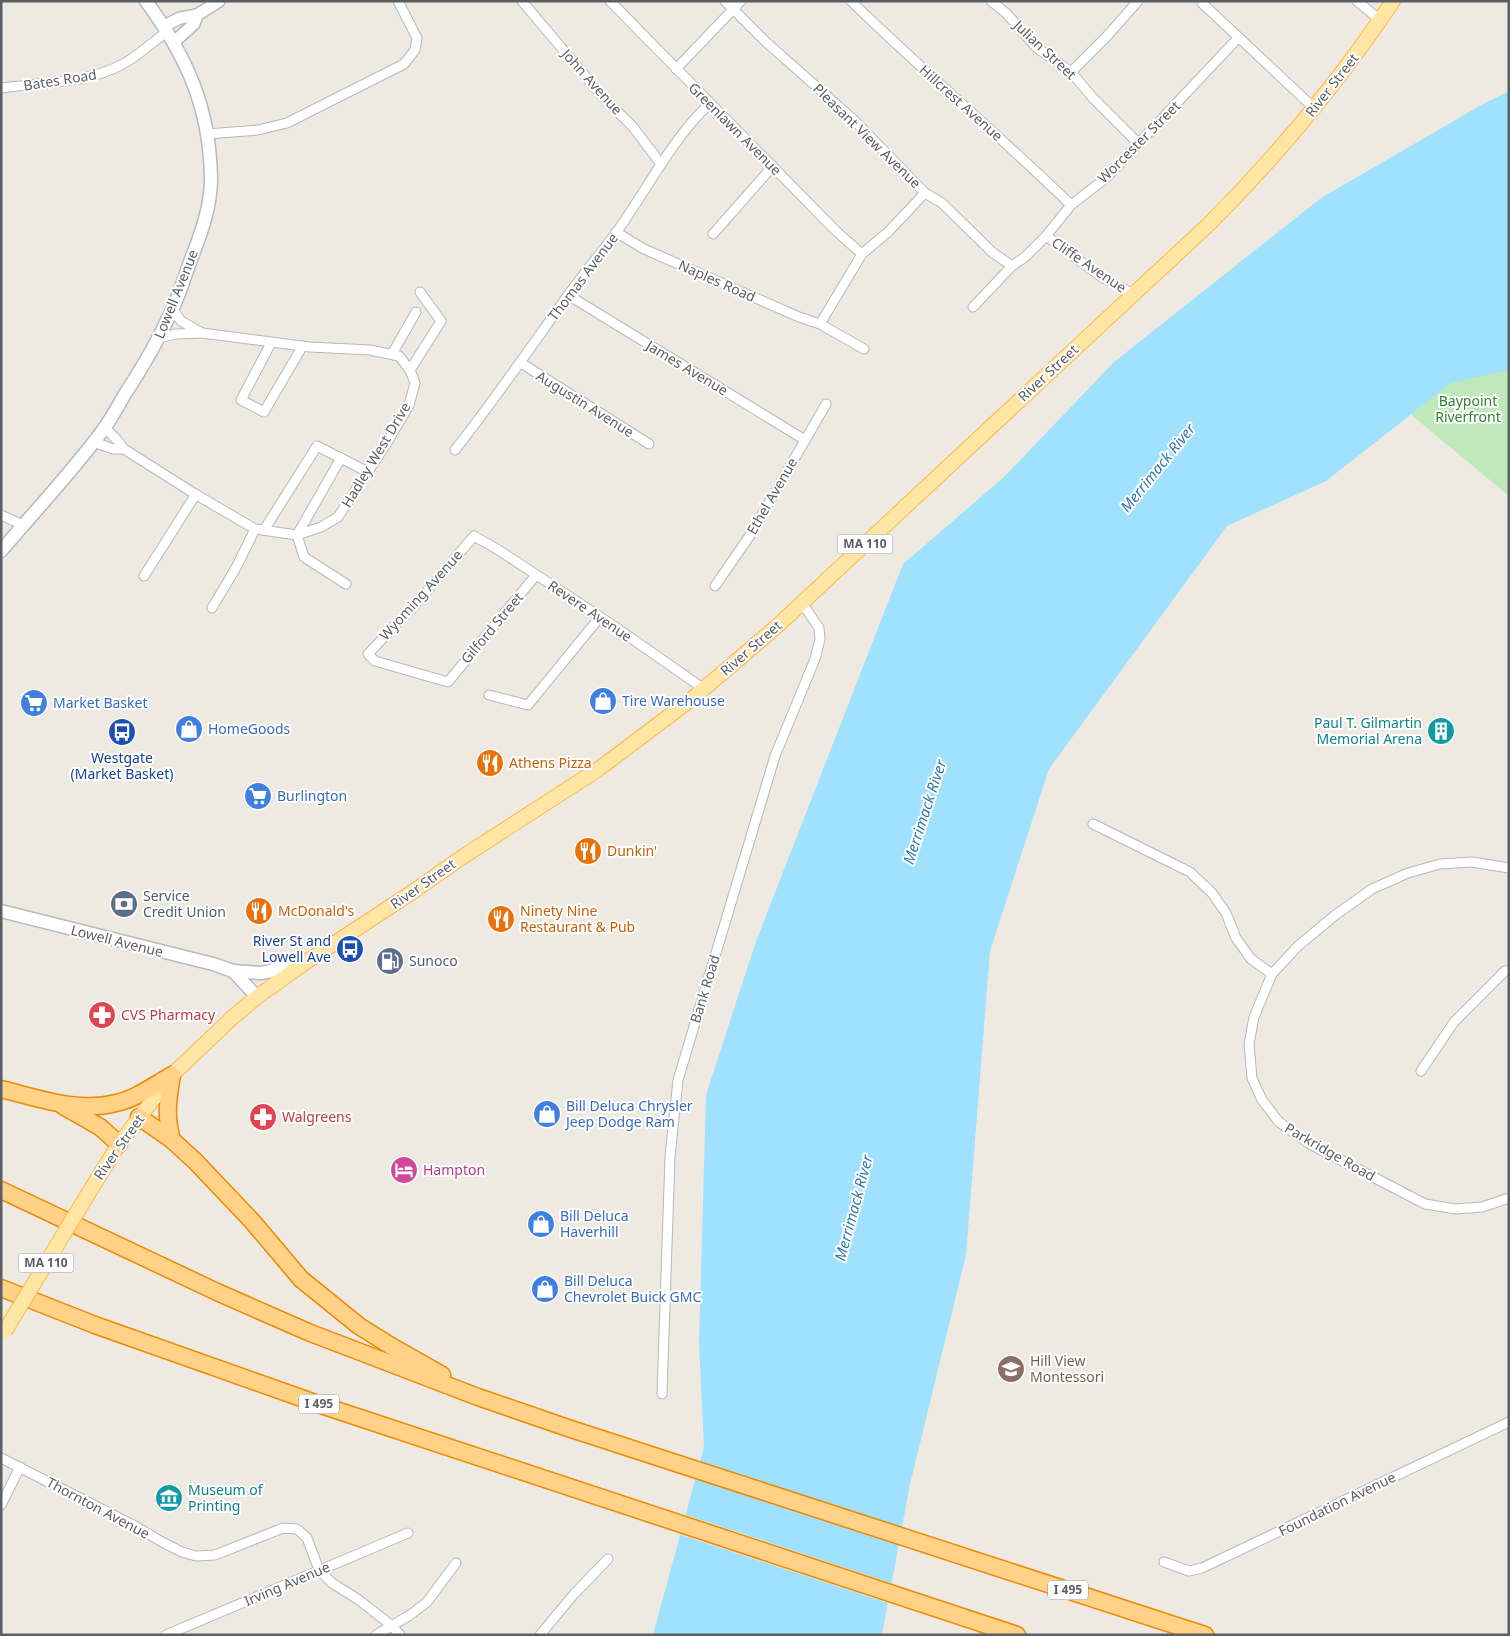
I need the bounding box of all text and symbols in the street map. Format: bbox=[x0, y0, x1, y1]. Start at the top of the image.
street label: Julian Street bbox=[1009, 14, 1081, 83]
street label: John Avenue bbox=[556, 43, 627, 119]
street label: River Street bbox=[1301, 49, 1362, 120]
street label: Hillcrest Avenue bbox=[916, 60, 1007, 145]
street label: Bates Road bbox=[22, 64, 98, 95]
street label: Greenlawn Avenue bbox=[685, 78, 786, 179]
street label: Pleasant View Avenue bbox=[809, 79, 926, 192]
street label: Worcester Street bbox=[1093, 96, 1184, 187]
street label: Thomas Avenue bbox=[543, 229, 622, 324]
street label: Cliffe Avenue bbox=[1048, 233, 1130, 297]
street label: Lowell Avenue bbox=[149, 246, 202, 341]
street label: Naples Road bbox=[676, 255, 759, 306]
street label: James Avenue bbox=[641, 335, 732, 399]
street label: River Street bbox=[1013, 340, 1082, 405]
street label: Augustin Avenue bbox=[533, 366, 638, 441]
park label: Baypoint Riverfront bbox=[1435, 391, 1501, 426]
street label: Hadley West Drive bbox=[337, 399, 415, 511]
water label: Merrimack River bbox=[1115, 418, 1200, 516]
street label: Ethel Avenue bbox=[742, 454, 801, 538]
road number: MA 110 bbox=[838, 534, 892, 554]
street label: Wyoming Avenue bbox=[375, 545, 466, 644]
street label: Revere Avenue bbox=[545, 575, 636, 646]
street label: Gilford Street bbox=[456, 588, 527, 667]
street label: River Street bbox=[716, 616, 786, 680]
shop icon: Tire Warehouse bbox=[588, 686, 618, 716]
supermarket icon: Market Basket bbox=[19, 688, 49, 718]
place label: Tire Warehouse bbox=[622, 691, 725, 710]
place label: Market Basket bbox=[53, 693, 148, 712]
place label: Paul T. Gilmartin Memorial Arena bbox=[1314, 713, 1422, 748]
shop icon: HomeGoods bbox=[174, 714, 204, 744]
building icon: Paul T. Gilmartin Memorial Arena bbox=[1426, 716, 1456, 746]
bus stop icon: Westgate (Market Basket) bbox=[107, 717, 137, 747]
place label: HomeGoods bbox=[208, 719, 291, 738]
place label: Westgate (Market Basket) bbox=[71, 748, 173, 783]
restaurant icon: Athens Pizza bbox=[475, 748, 505, 778]
place label: Athens Pizza bbox=[509, 753, 592, 772]
water label: Merrimack River bbox=[898, 756, 951, 866]
supermarket icon: Burlington bbox=[243, 781, 273, 811]
place label: Burlington bbox=[277, 786, 347, 805]
restaurant icon: Dunkin' bbox=[573, 836, 603, 866]
place label: Dunkin' bbox=[607, 841, 657, 860]
street label: River Street bbox=[386, 854, 459, 913]
place label: Service Credit Union bbox=[143, 886, 226, 921]
bank icon: Service Credit Union bbox=[109, 889, 139, 919]
restaurant icon: McDonald's bbox=[244, 896, 274, 926]
place label: McDonald's bbox=[278, 901, 355, 920]
place label: Ninety Nine Restaurant & Pub bbox=[520, 901, 635, 936]
restaurant icon: Ninety Nine Restaurant & Pub bbox=[486, 904, 516, 934]
street label: Lowell Avenue bbox=[69, 920, 165, 961]
place label: River St and Lowell Ave bbox=[253, 931, 331, 966]
bus stop icon: River St and Lowell Ave bbox=[335, 934, 365, 964]
fuel station icon: Sunoco bbox=[375, 946, 405, 976]
place label: Sunoco bbox=[409, 951, 458, 970]
street label: Bank Road bbox=[685, 952, 724, 1025]
pharmacy icon: CVS Pharmacy bbox=[87, 1000, 117, 1030]
place label: CVS Pharmacy bbox=[121, 1005, 216, 1024]
place label: Bill Deluca Chrysler Jeep Dodge Ram bbox=[564, 1096, 693, 1131]
shop icon: Bill Deluca Chrysler Jeep Dodge Ram bbox=[532, 1099, 562, 1129]
pharmacy icon: Walgreens bbox=[248, 1102, 278, 1132]
place label: Walgreens bbox=[282, 1107, 352, 1126]
street label: River Street bbox=[89, 1110, 148, 1183]
street label: Parkridge Road bbox=[1282, 1118, 1379, 1185]
water label: Merrimack River bbox=[829, 1152, 877, 1263]
hotel icon: Hampton bbox=[389, 1155, 419, 1185]
place label: Hampton bbox=[423, 1160, 485, 1179]
place label: Bill Deluca Haverhill bbox=[560, 1206, 629, 1241]
shop icon: Bill Deluca Haverhill bbox=[526, 1209, 556, 1239]
road number: MA 110 bbox=[18, 1254, 74, 1272]
place label: Bill Deluca Chevrolet Buick GMC bbox=[564, 1271, 701, 1306]
shop icon: Bill Deluca Chevrolet Buick GMC bbox=[530, 1274, 560, 1304]
place label: Hill View Montessori bbox=[1030, 1351, 1104, 1386]
school or university icon: Hill View Montessori bbox=[996, 1354, 1026, 1384]
road number: I 495 bbox=[299, 1395, 339, 1414]
street label: Foundation Avenue bbox=[1275, 1467, 1399, 1540]
street label: Thornton Avenue bbox=[43, 1472, 153, 1543]
place label: Museum of Printing bbox=[188, 1480, 264, 1515]
museum icon: Museum of Printing bbox=[154, 1483, 184, 1513]
street label: Irving Avenue bbox=[241, 1557, 333, 1610]
road number: I 495 bbox=[1048, 1580, 1088, 1600]

